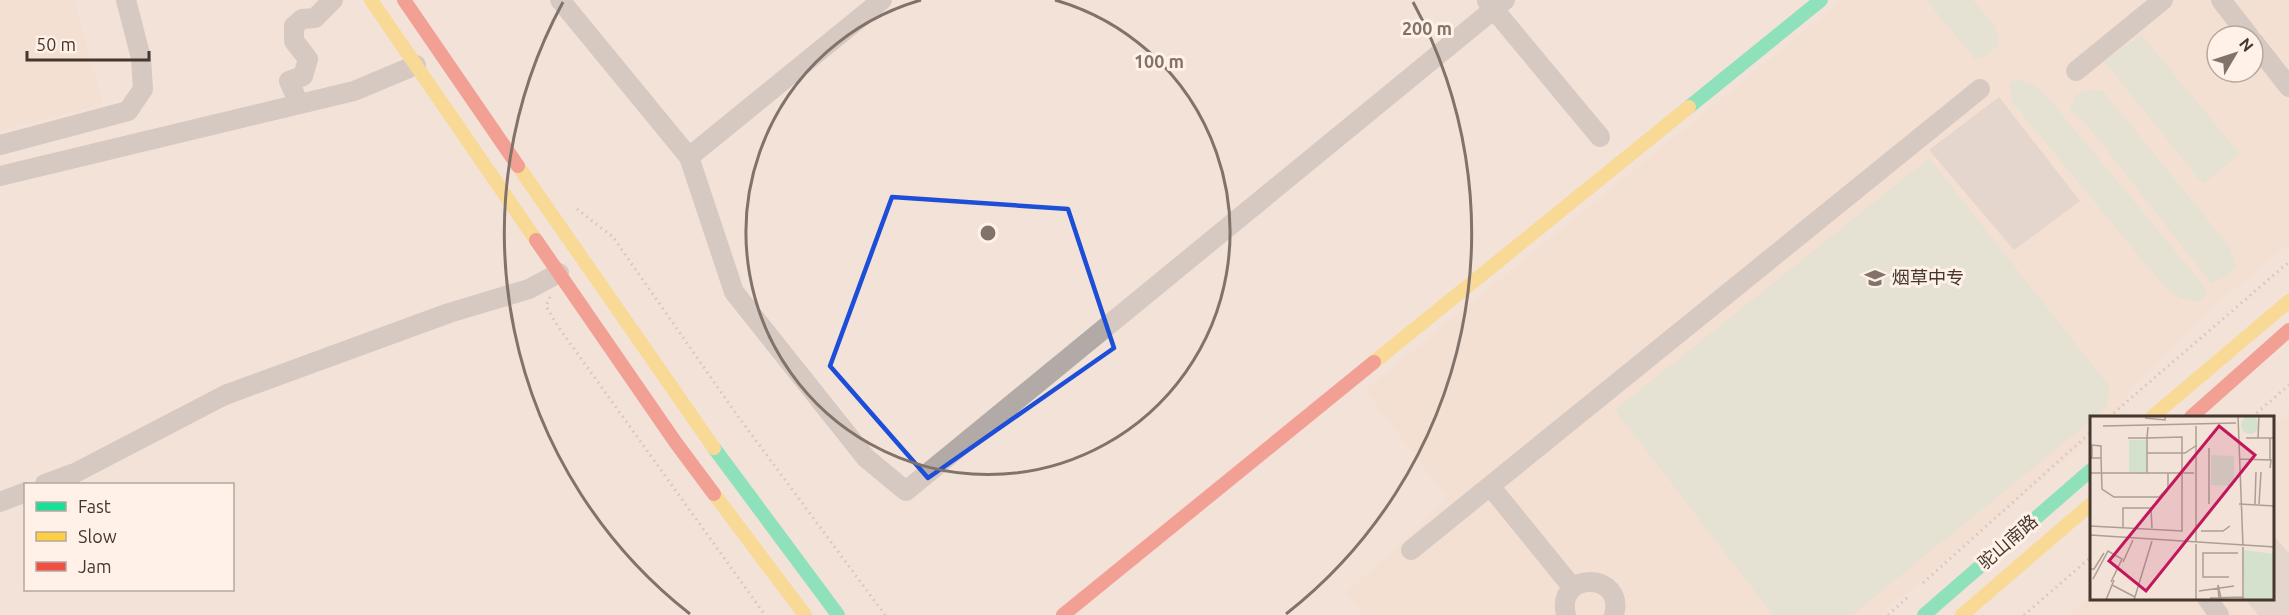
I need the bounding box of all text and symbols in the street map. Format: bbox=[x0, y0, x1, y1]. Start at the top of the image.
text: 200 m bbox=[1402, 18, 1452, 38]
scale bar bbox=[27, 24, 148, 62]
north arrow bbox=[2205, 24, 2265, 84]
text: 50 m bbox=[36, 34, 76, 54]
text: N bbox=[2236, 34, 2257, 55]
text: 100 m bbox=[1134, 51, 1184, 71]
centre of rings bbox=[978, 223, 998, 243]
school or university icon: 烟草中专 bbox=[1863, 266, 1887, 290]
place label: 烟草中专 bbox=[1892, 267, 1964, 287]
inset map bbox=[2090, 416, 2274, 600]
legend bbox=[24, 483, 234, 591]
text: Fast bbox=[78, 496, 111, 516]
street label: 驼山南路 bbox=[1974, 510, 2041, 572]
text: Slow bbox=[78, 526, 117, 546]
text: Jam bbox=[78, 556, 112, 576]

